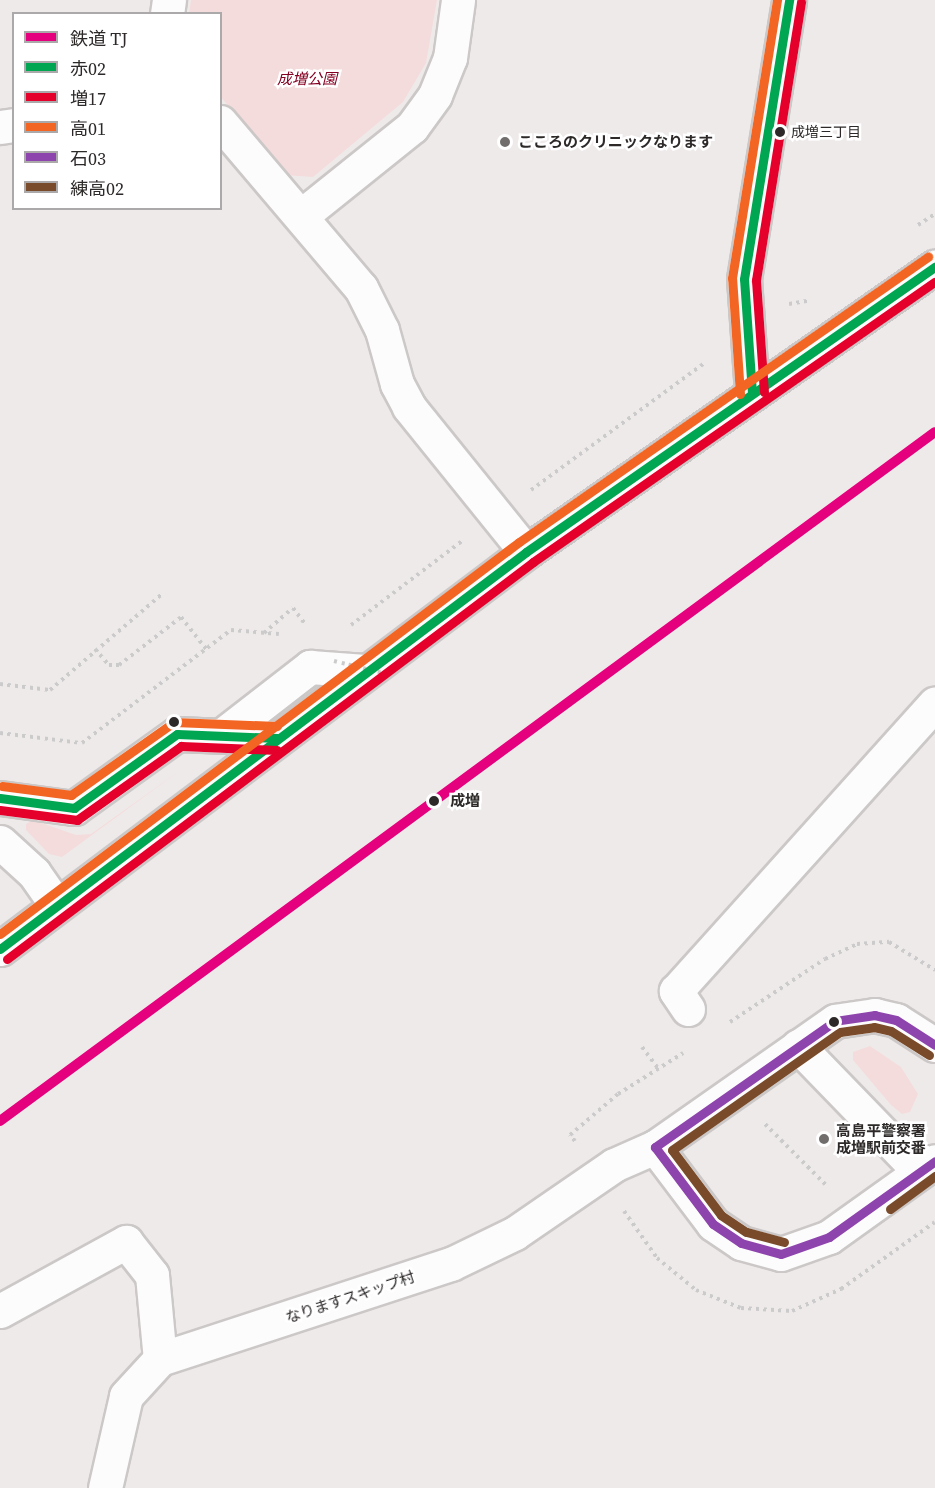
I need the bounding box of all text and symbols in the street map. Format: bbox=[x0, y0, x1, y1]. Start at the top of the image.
legend bbox=[12, 12, 222, 210]
text: 鉄道 TJ bbox=[70, 26, 128, 51]
text: 赤02 bbox=[70, 56, 106, 81]
park label: 成増公園 bbox=[277, 70, 337, 88]
text: 増17 bbox=[70, 86, 106, 111]
text: 高01 bbox=[70, 116, 106, 141]
place label: 成増三丁目 bbox=[791, 124, 861, 140]
marker: 成増三丁目 bbox=[774, 126, 786, 138]
marker: こころのクリニックなります bbox=[496, 133, 514, 151]
place label: こころのクリニックなります bbox=[518, 133, 713, 151]
text: 石03 bbox=[70, 146, 106, 171]
text: 練高02 bbox=[70, 176, 124, 201]
unlabelled marker bbox=[168, 716, 180, 728]
marker: 成増 bbox=[423, 790, 445, 812]
place label: 成増 bbox=[450, 792, 480, 810]
unlabelled marker bbox=[828, 1016, 840, 1028]
place label: 高島平警察署 成増駅前交番 bbox=[836, 1121, 926, 1156]
marker: 高島平警察署 成増駅前交番 bbox=[817, 1132, 831, 1146]
street label: なりますスキップ村 bbox=[283, 1268, 417, 1326]

